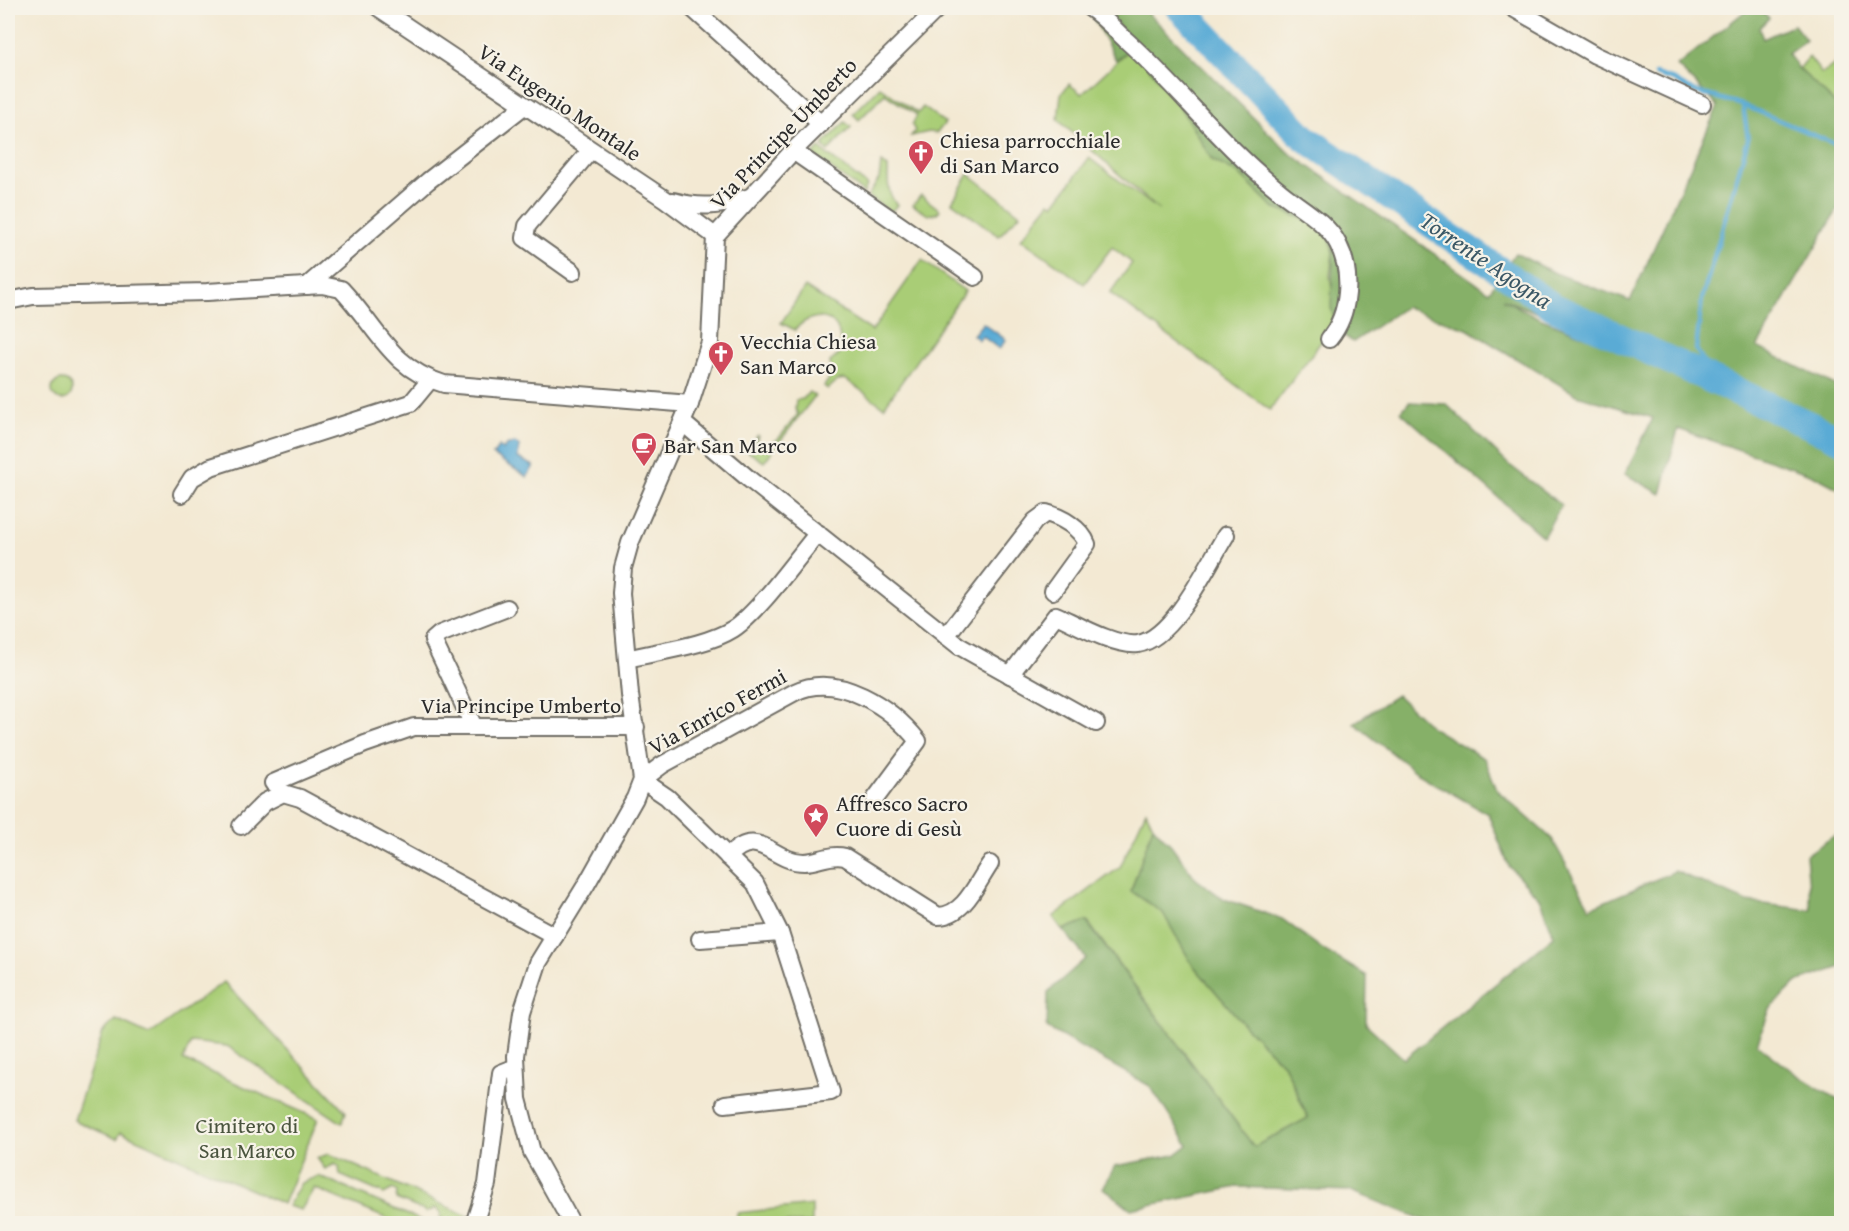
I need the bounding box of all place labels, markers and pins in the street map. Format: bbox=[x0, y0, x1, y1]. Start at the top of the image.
place label: Chiesa parrocchiale di San Marco bbox=[940, 124, 1121, 181]
church icon: Chiesa parrocchiale di San Marco bbox=[906, 138, 936, 176]
place label: Vecchia Chiesa San Marco bbox=[740, 325, 877, 382]
church icon: Vecchia Chiesa San Marco bbox=[706, 339, 736, 377]
place label: Bar San Marco bbox=[664, 429, 797, 461]
cafe icon: Bar San Marco bbox=[629, 430, 659, 468]
place label: Affresco Sacro Cuore di Gesù bbox=[836, 787, 968, 844]
place icon: Affresco Sacro Cuore di Gesù bbox=[801, 801, 831, 839]

